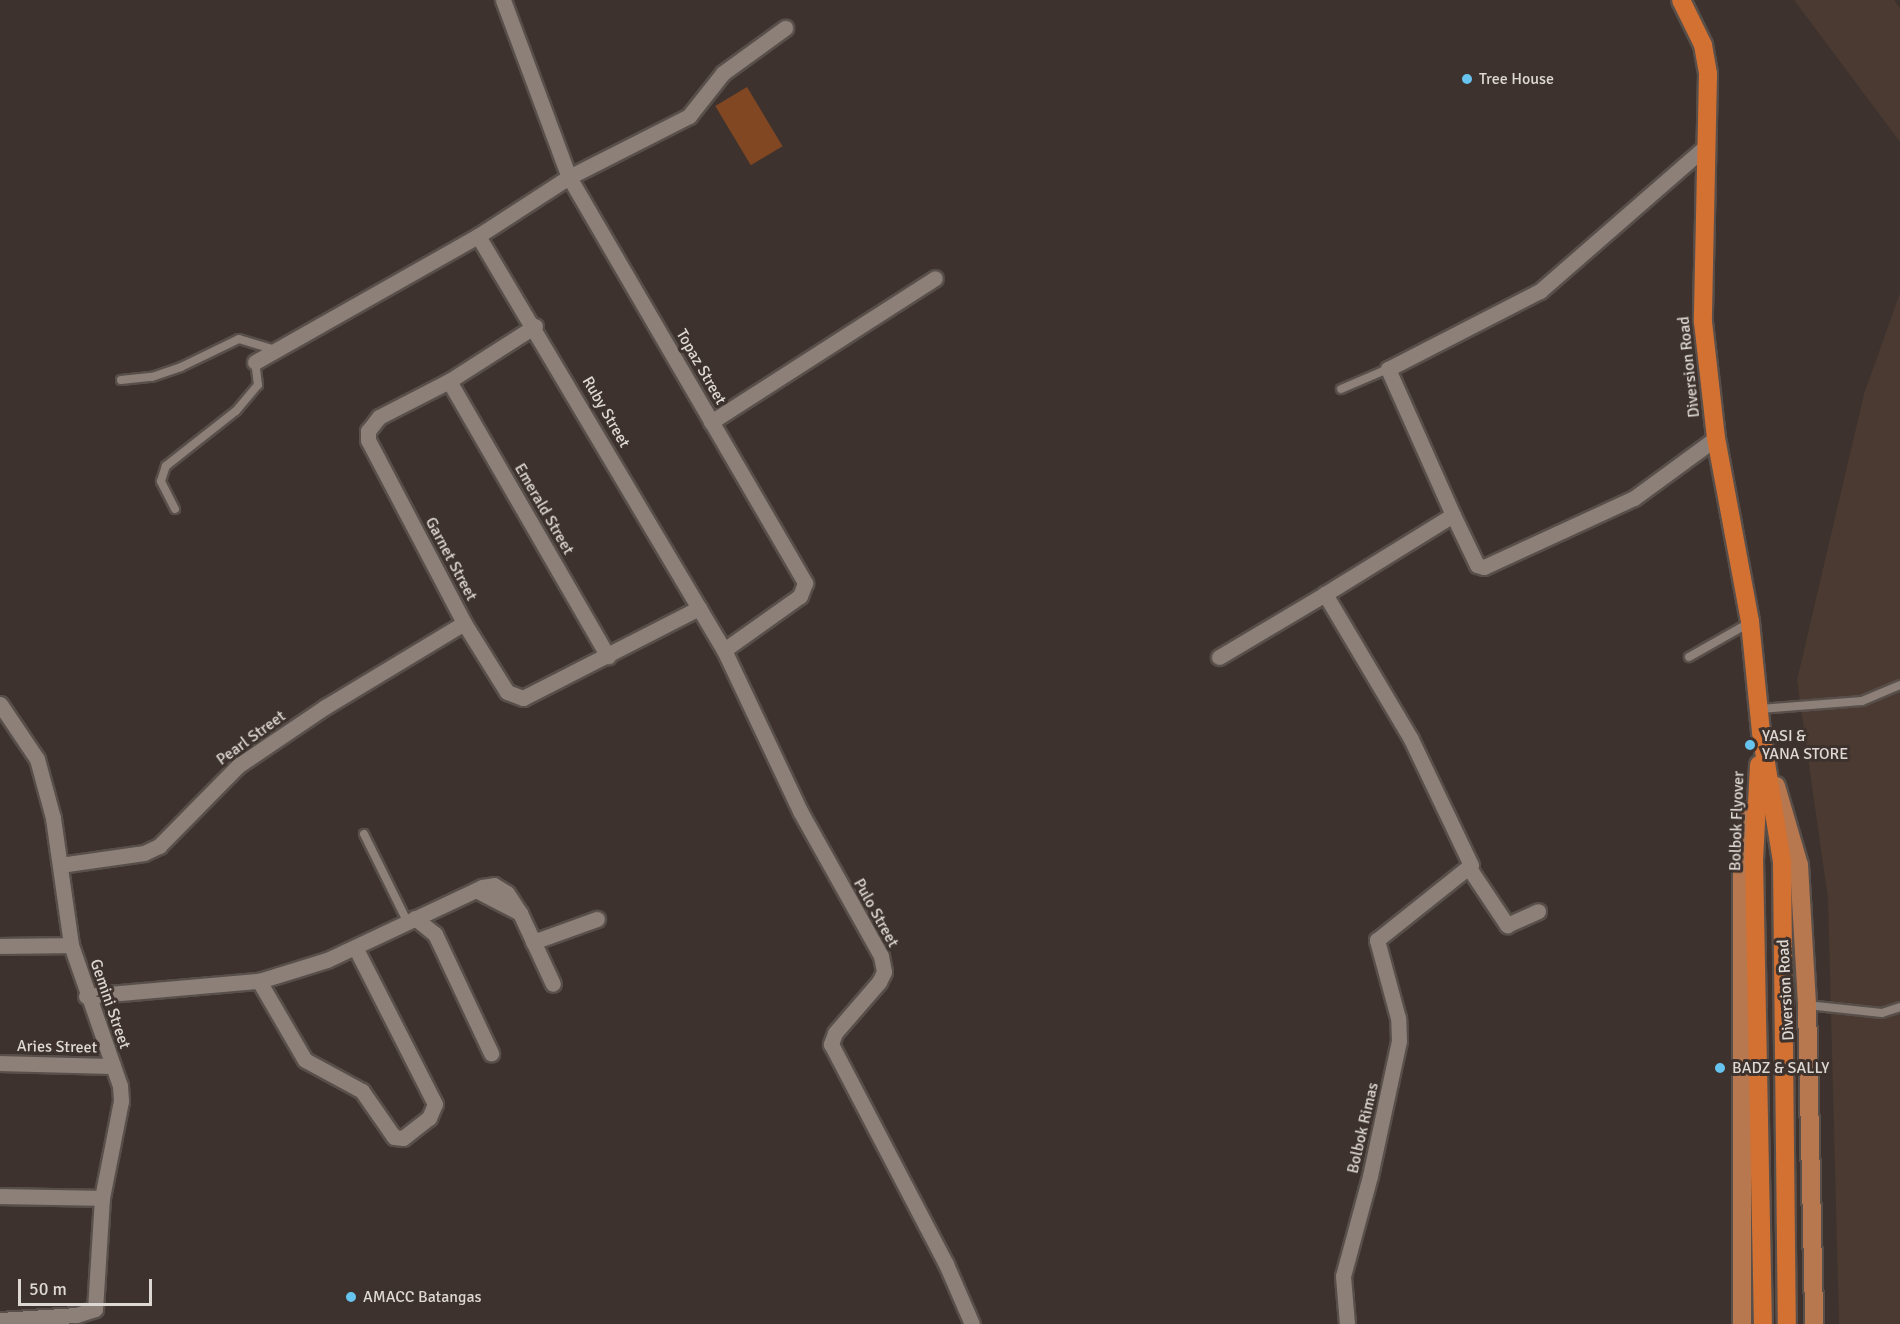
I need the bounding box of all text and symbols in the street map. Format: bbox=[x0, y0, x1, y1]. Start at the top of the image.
place label: Tree House bbox=[1479, 69, 1554, 89]
marker: Tree House bbox=[1460, 72, 1474, 86]
street label: Diversion Road bbox=[1674, 315, 1704, 419]
street label: Topaz Street bbox=[672, 326, 730, 408]
street label: Ruby Street bbox=[578, 373, 634, 451]
street label: Emerald Street bbox=[510, 460, 578, 558]
street label: Garnet Street bbox=[421, 514, 481, 604]
street label: Pearl Street bbox=[213, 707, 289, 769]
place label: YASI & YANA STORE bbox=[1762, 726, 1848, 764]
marker: YASI & YANA STORE bbox=[1743, 738, 1757, 752]
street label: Bolbok Flyover bbox=[1726, 771, 1748, 871]
street label: Pulo Street bbox=[849, 875, 903, 951]
street label: Diversion Road bbox=[1774, 939, 1798, 1041]
street label: Gemini Street bbox=[86, 957, 134, 1051]
street label: Aries Street bbox=[17, 1037, 97, 1057]
place label: BADZ & SALLY bbox=[1732, 1058, 1829, 1078]
marker: BADZ & SALLY bbox=[1713, 1061, 1727, 1075]
street label: Bolbok Rimas bbox=[1343, 1081, 1383, 1175]
scale bar bbox=[21, 1267, 154, 1305]
text: 50 m bbox=[29, 1278, 67, 1300]
place label: AMACC Batangas bbox=[363, 1287, 482, 1307]
marker: AMACC Batangas bbox=[344, 1290, 358, 1304]

